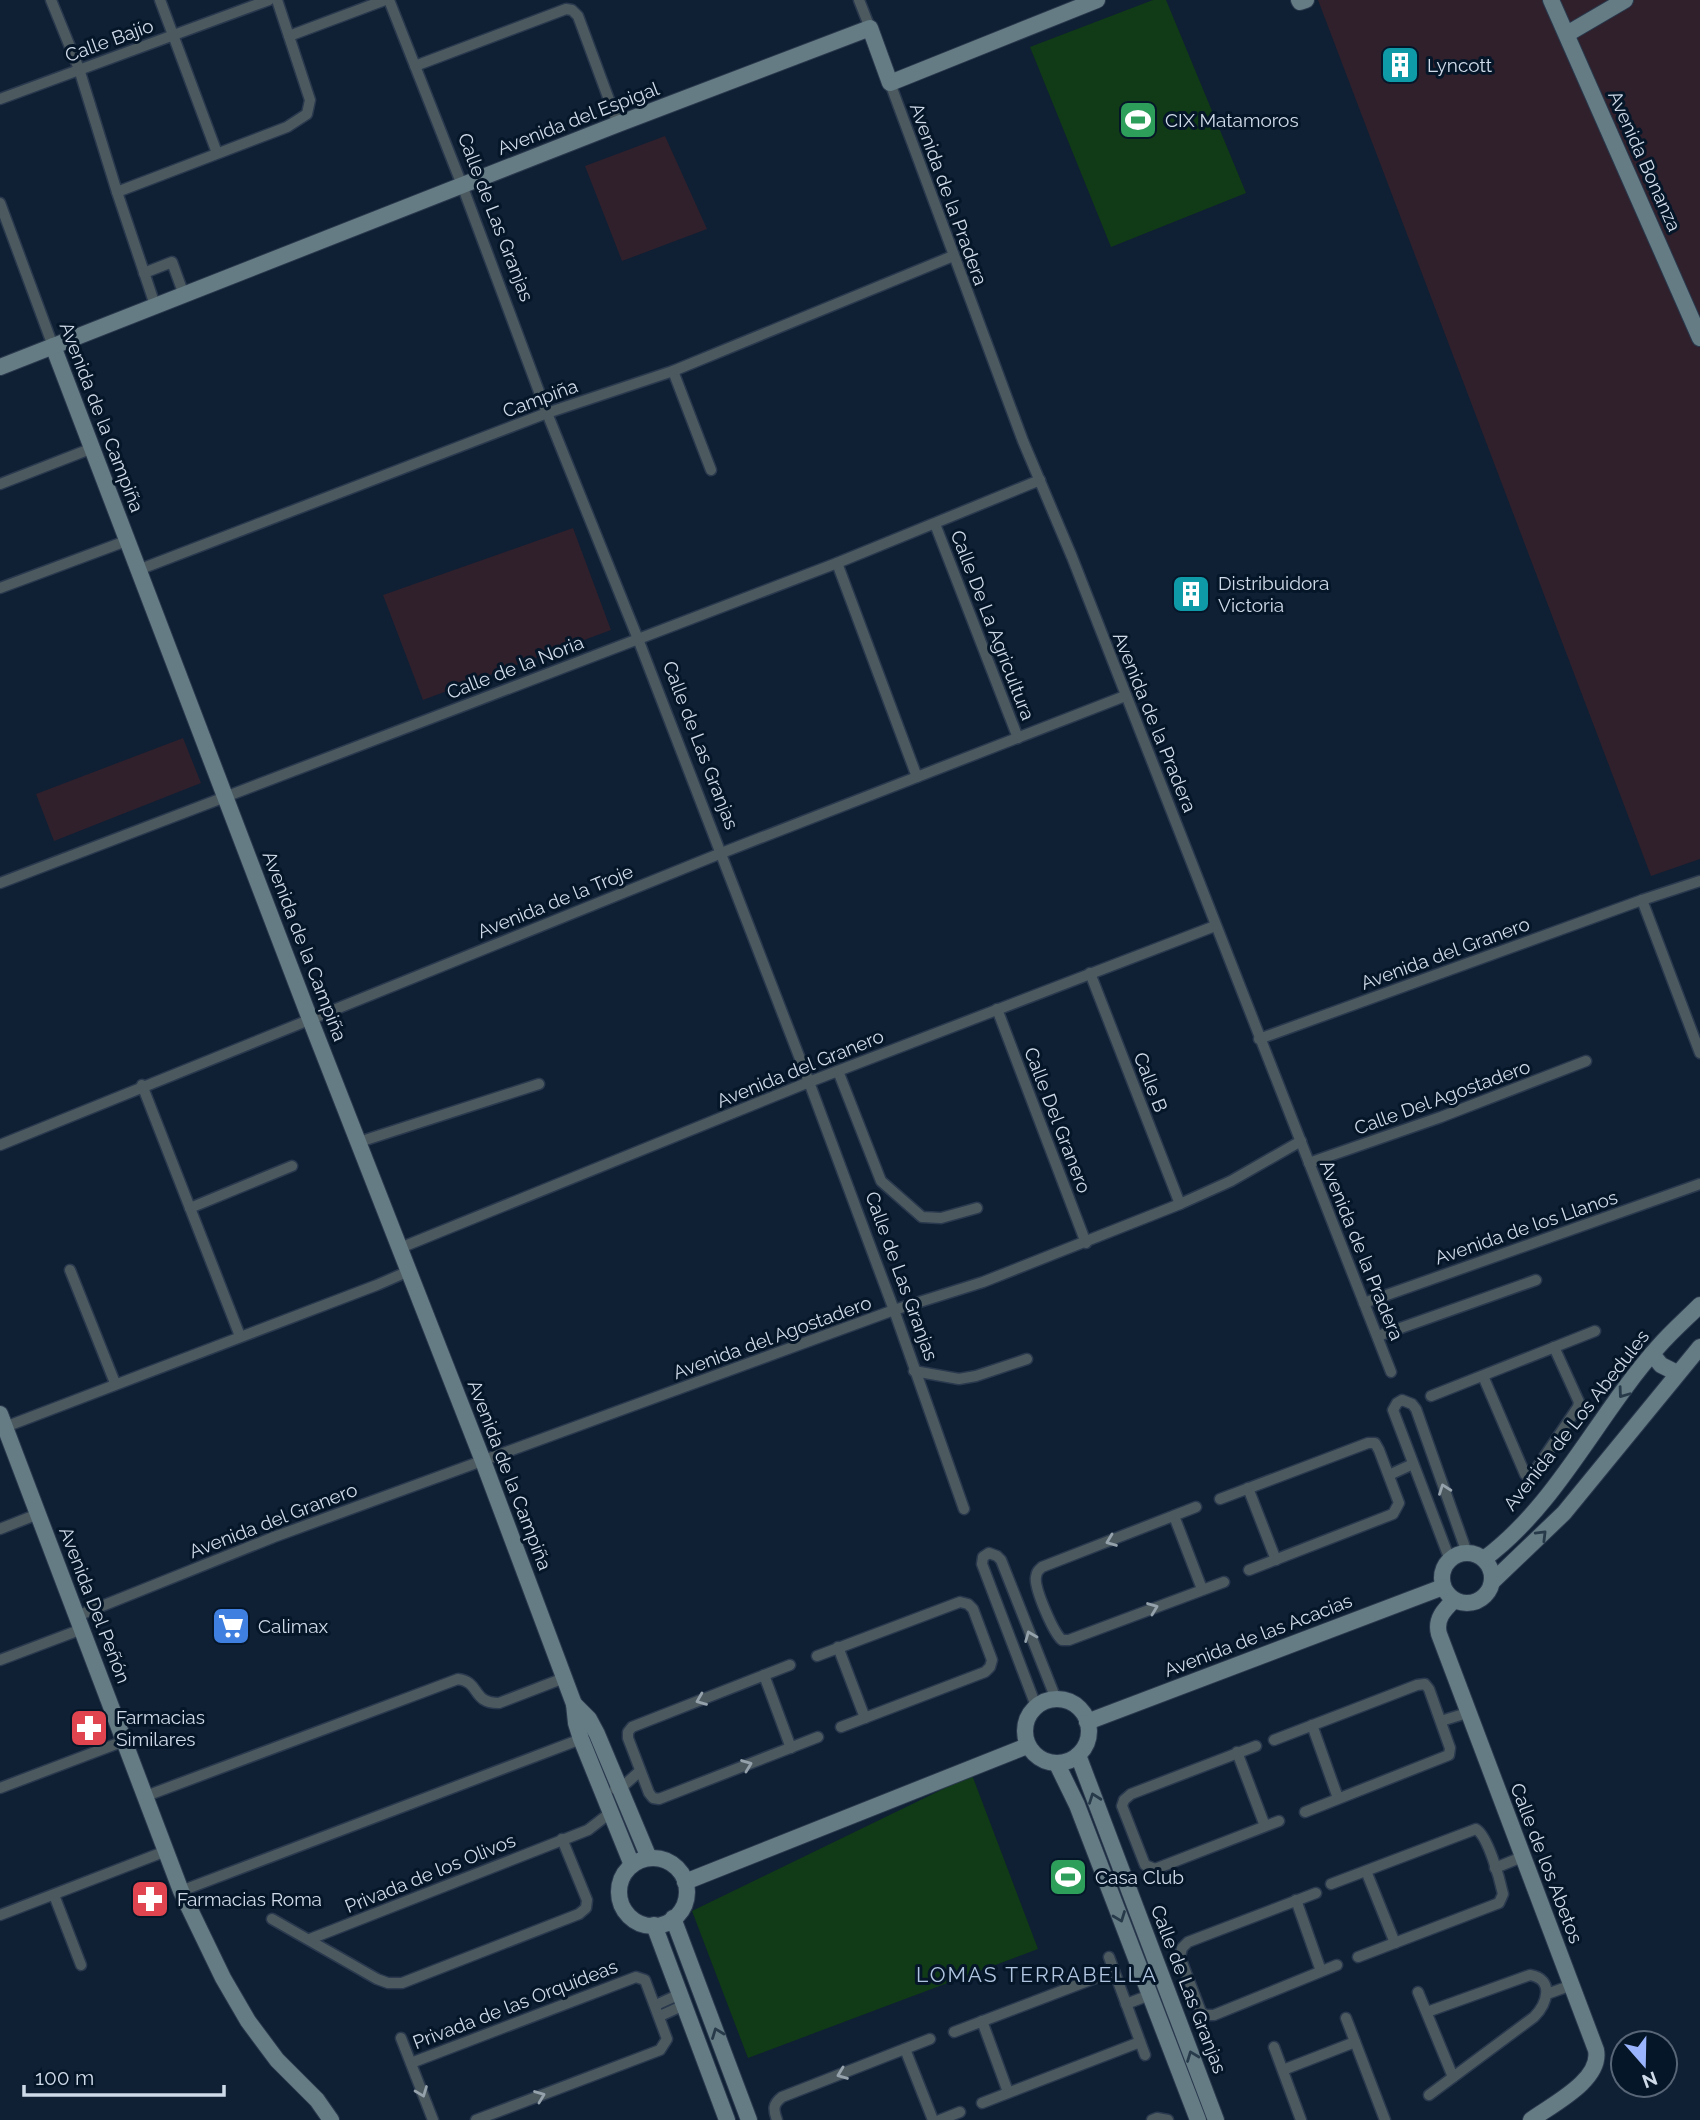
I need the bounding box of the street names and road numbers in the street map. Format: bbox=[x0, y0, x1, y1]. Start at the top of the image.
street label: Calle Bajío bbox=[62, 14, 156, 66]
street label: Avenida del Espigal bbox=[494, 77, 663, 159]
street label: Avenida Bonanza bbox=[1604, 87, 1686, 235]
street label: Avenida de la Pradera bbox=[906, 100, 992, 288]
street label: Calle de Las Granjas bbox=[454, 130, 538, 304]
street label: Avenida de la Campiña bbox=[56, 319, 148, 515]
street label: Campiña bbox=[500, 374, 580, 422]
street label: Calle De La Agricultura bbox=[947, 527, 1039, 723]
street label: Avenida de la Pradera bbox=[1109, 629, 1201, 815]
street label: Calle de la Noria bbox=[443, 631, 587, 703]
street label: Calle de Las Granjas bbox=[659, 658, 743, 832]
street label: Avenida de la Campiña bbox=[259, 848, 351, 1044]
street label: Avenida de la Troje bbox=[474, 860, 636, 942]
street label: Avenida del Granero bbox=[1357, 912, 1533, 994]
street label: Avenida del Granero bbox=[713, 1024, 887, 1112]
street label: Calle Del Granero bbox=[1020, 1044, 1096, 1196]
street label: Calle B bbox=[1130, 1049, 1172, 1115]
street label: Calle Del Agostadero bbox=[1351, 1055, 1533, 1139]
street label: Avenida de la Pradera bbox=[1316, 1157, 1408, 1343]
street label: Avenida de los Llanos bbox=[1432, 1185, 1620, 1269]
street label: Calle de Las Granjas bbox=[861, 1188, 943, 1364]
street label: Avenida del Agostadero bbox=[670, 1291, 874, 1383]
street label: Avenida de Los Abedules bbox=[1499, 1325, 1653, 1515]
street label: Avenida de la Campiña bbox=[464, 1377, 556, 1573]
street label: Avenida del Granero bbox=[186, 1478, 360, 1562]
street label: Avenida Del Peñón bbox=[55, 1524, 135, 1686]
street label: Avenida de las Acacias bbox=[1161, 1589, 1355, 1681]
street label: Calle de los Abetos bbox=[1506, 1780, 1588, 1946]
street label: Privada de los Olivos bbox=[341, 1829, 519, 1917]
street label: Calle de Las Granjas bbox=[1147, 1902, 1231, 2076]
street label: Privada de las Orquídeas bbox=[410, 1955, 620, 2053]

